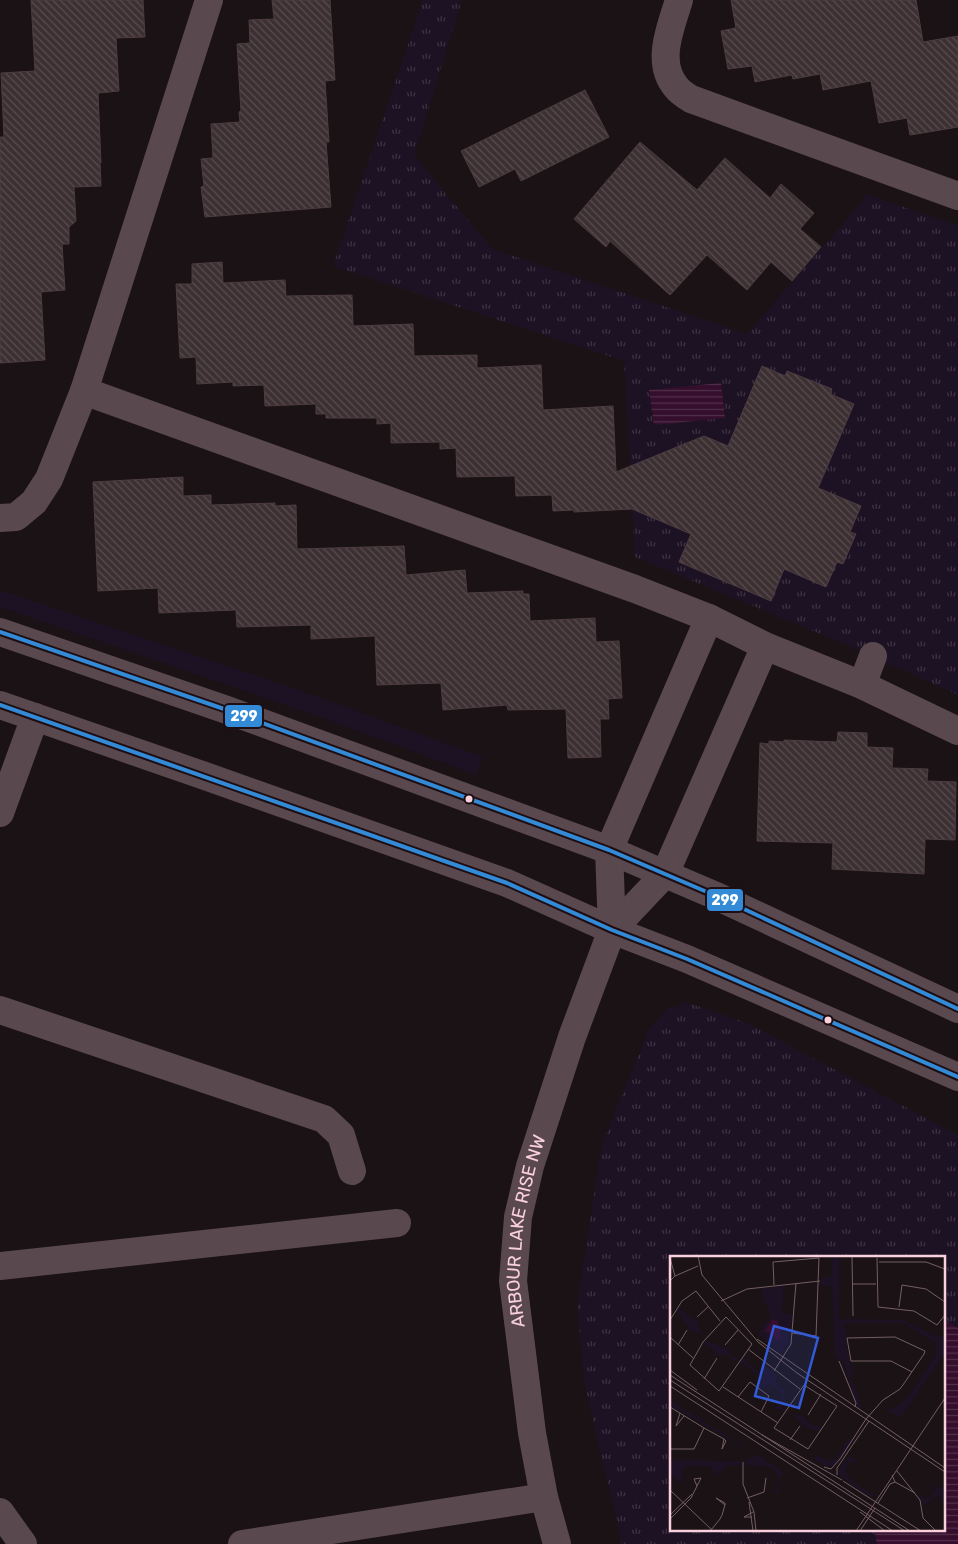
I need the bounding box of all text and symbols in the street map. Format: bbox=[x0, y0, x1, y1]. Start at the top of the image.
line badge: 299 bbox=[224, 704, 263, 728]
text: 299 bbox=[230, 708, 258, 725]
unlabelled marker bbox=[464, 794, 474, 804]
line badge: 299 bbox=[706, 888, 744, 912]
text: 299 bbox=[711, 892, 739, 909]
unlabelled marker bbox=[823, 1015, 833, 1025]
street label: ARBOUR LAKE RISE NW bbox=[502, 1132, 550, 1329]
inset map bbox=[670, 1256, 946, 1532]

